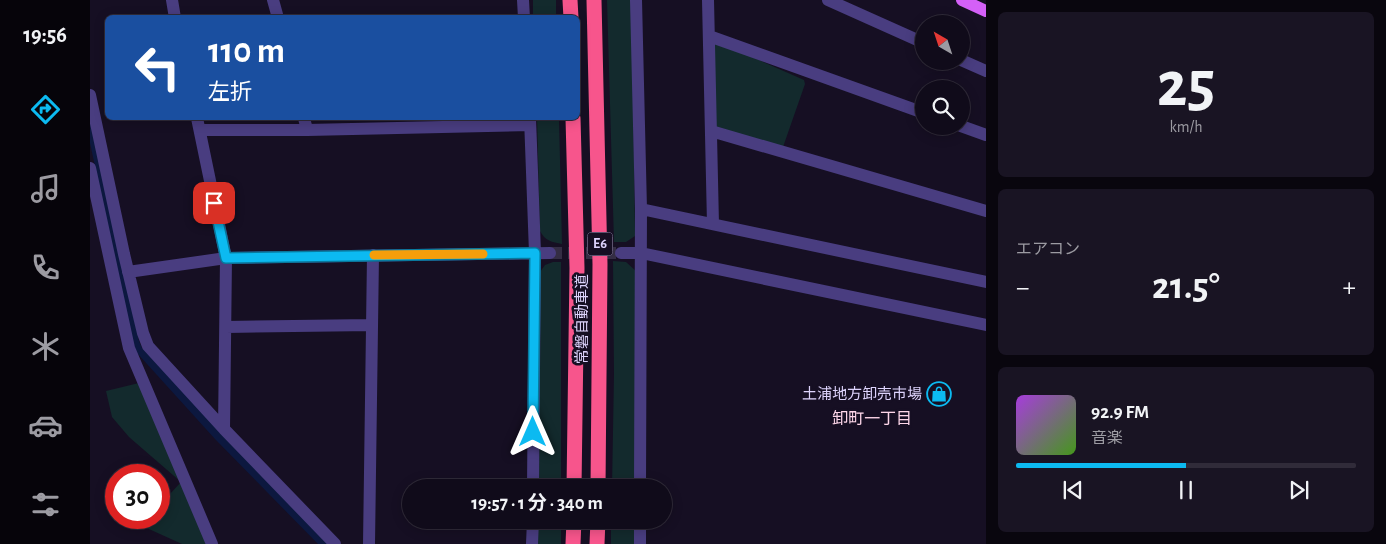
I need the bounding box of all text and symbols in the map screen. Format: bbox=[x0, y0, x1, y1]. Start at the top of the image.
north arrow bbox=[915, 15, 970, 70]
map controls bbox=[915, 15, 970, 135]
text: 19:56 bbox=[23, 24, 67, 46]
text: 110 m bbox=[208, 34, 285, 69]
icon: left bbox=[125, 35, 190, 100]
text: 25 bbox=[1157, 53, 1215, 118]
button: search bbox=[915, 80, 970, 135]
text: 左折 bbox=[208, 81, 252, 103]
icon: directions bbox=[28, 92, 63, 127]
text: km/h bbox=[1169, 119, 1203, 135]
icon: music bbox=[28, 171, 63, 206]
pin bbox=[193, 182, 235, 224]
icon: arrive bbox=[200, 189, 228, 217]
road number: E6 bbox=[588, 232, 612, 255]
text: エアコン bbox=[1016, 241, 1080, 257]
icon: phone bbox=[28, 250, 63, 285]
text: 21.5° bbox=[1152, 268, 1220, 306]
street label: 常磐自動車道 bbox=[574, 274, 590, 364]
text: − bbox=[1016, 274, 1029, 302]
text: + bbox=[1343, 274, 1356, 302]
icon: climate bbox=[28, 329, 63, 364]
shop icon: 土浦地方卸売市場 bbox=[926, 381, 952, 407]
place label: 土浦地方卸売市場 bbox=[802, 385, 922, 402]
text: 92.9 FM bbox=[1091, 403, 1149, 422]
position arrow bbox=[506, 405, 558, 457]
icon: car bbox=[28, 408, 63, 443]
district label: 卸町一丁目 bbox=[832, 409, 912, 427]
text: 音楽 bbox=[1091, 430, 1123, 446]
speed limit sign: 30 bbox=[105, 464, 170, 529]
icon: previous bbox=[1059, 476, 1087, 504]
icon: pause bbox=[1172, 476, 1200, 504]
icon: next bbox=[1285, 476, 1313, 504]
icon: filters bbox=[28, 487, 63, 522]
text: 19:57 · 1 分 · 340 m bbox=[471, 494, 603, 513]

